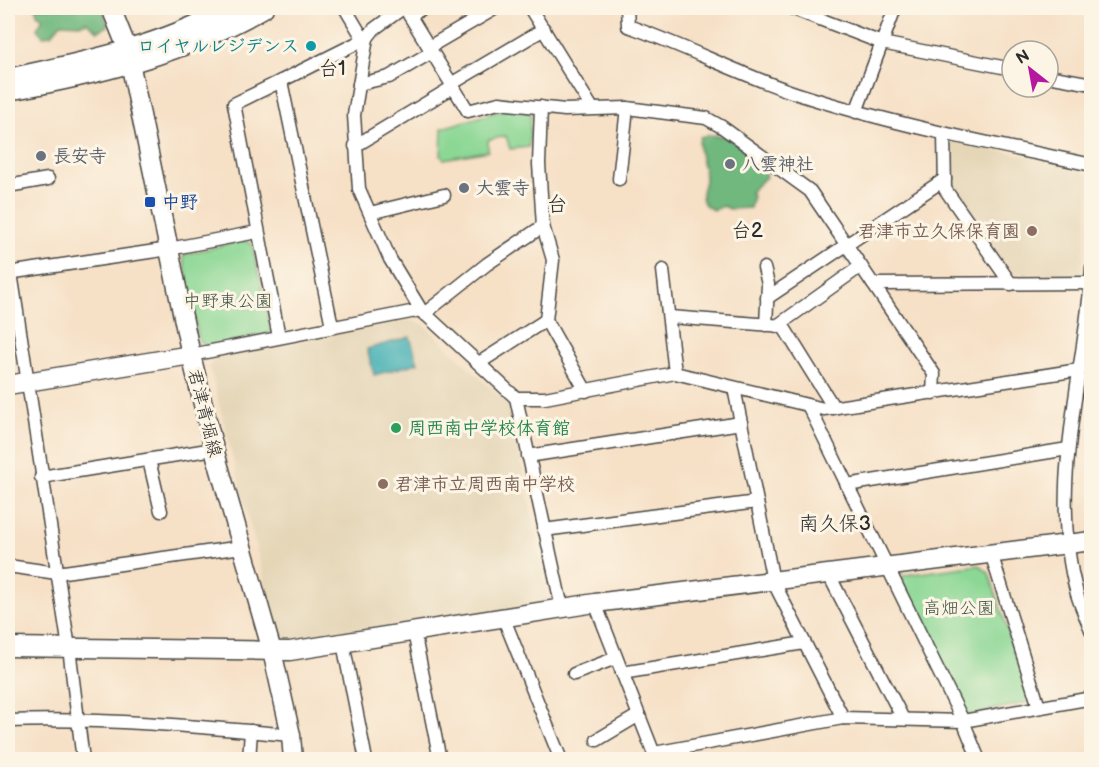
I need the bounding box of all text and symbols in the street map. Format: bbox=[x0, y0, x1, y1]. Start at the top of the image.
place label: ロイヤルレジデンス bbox=[137, 36, 299, 57]
marker: ロイヤルレジデンス bbox=[304, 39, 318, 53]
north arrow bbox=[1000, 39, 1060, 99]
text: N bbox=[1013, 46, 1033, 69]
district label: 台1 bbox=[318, 57, 346, 81]
place label: 長安寺 bbox=[53, 146, 107, 167]
marker: 長安寺 bbox=[34, 149, 48, 163]
place label: 八雲神社 bbox=[742, 154, 814, 175]
marker: 八雲神社 bbox=[723, 157, 737, 171]
place label: 大雲寺 bbox=[476, 178, 530, 199]
marker: 大雲寺 bbox=[457, 181, 471, 195]
place label: 中野 bbox=[162, 192, 198, 213]
district label: 台 bbox=[547, 192, 568, 217]
marker: 中野 bbox=[143, 195, 157, 209]
district label: 台2 bbox=[731, 219, 763, 243]
place label: 君津市立久保保育園 bbox=[858, 221, 1020, 242]
marker: 君津市立久保保育園 bbox=[1025, 224, 1039, 238]
park label: 中野東公園 bbox=[183, 291, 273, 312]
street label: 君津青堀線 bbox=[183, 367, 226, 459]
place label: 周西南中学校体育館 bbox=[408, 418, 570, 439]
marker: 周西南中学校体育館 bbox=[389, 421, 403, 435]
place label: 君津市立周西南中学校 bbox=[395, 474, 575, 495]
marker: 君津市立周西南中学校 bbox=[376, 477, 390, 491]
district label: 南久保3 bbox=[799, 512, 871, 536]
park label: 高畑公園 bbox=[923, 598, 995, 619]

